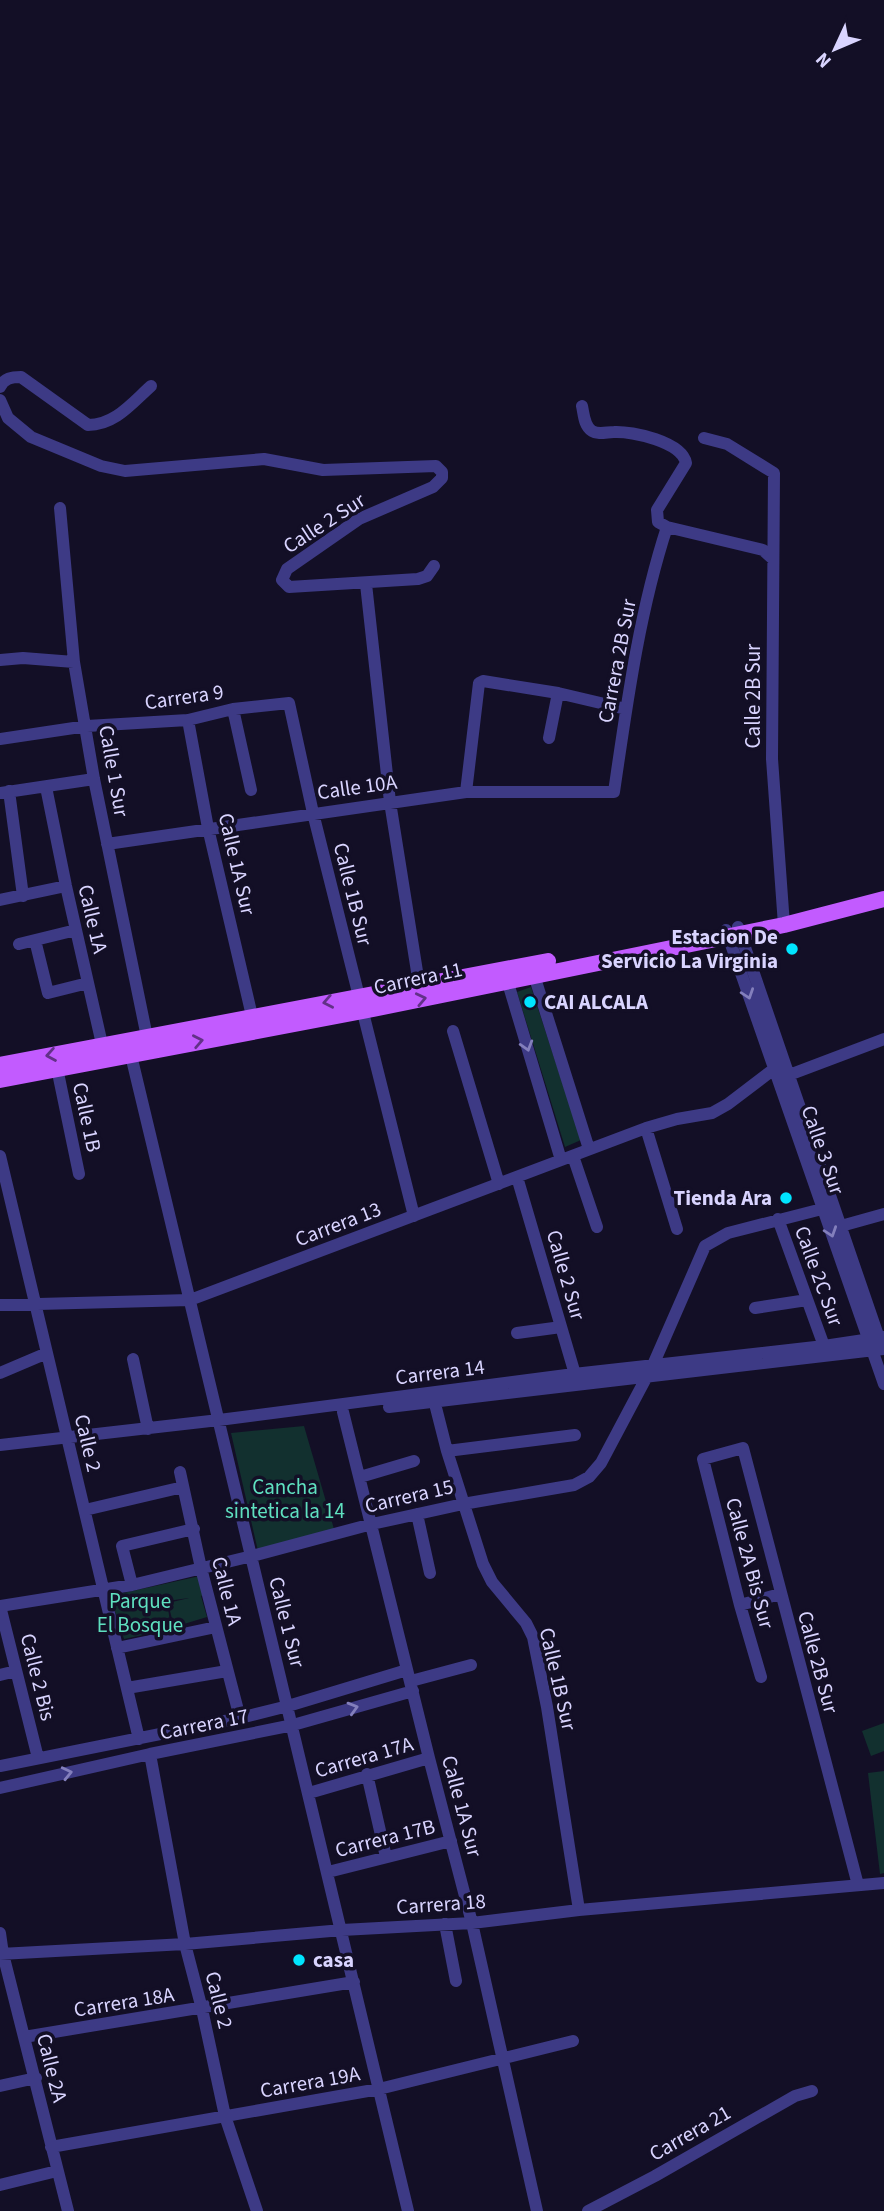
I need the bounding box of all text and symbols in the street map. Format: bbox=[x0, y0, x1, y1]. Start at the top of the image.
north arrow bbox=[800, 14, 870, 84]
text: N bbox=[810, 46, 838, 74]
street label: Calle 2 Sur bbox=[277, 485, 372, 561]
street label: Carrera 2B Sur bbox=[590, 596, 644, 726]
street label: Calle 2B Sur bbox=[738, 643, 768, 748]
street label: Carrera 9 bbox=[143, 677, 225, 717]
street label: Calle 1 Sur bbox=[91, 723, 137, 820]
street label: Calle 10A bbox=[315, 766, 399, 807]
street label: Calle 1A Sur bbox=[211, 810, 263, 919]
street label: Calle 1B Sur bbox=[326, 840, 380, 949]
street label: Calle 1A bbox=[71, 882, 116, 957]
place label: Estacion De Servicio La Virginia bbox=[601, 922, 778, 976]
marker: Estacion De Servicio La Virginia bbox=[784, 941, 800, 957]
street label: Carrera 11 bbox=[371, 954, 465, 1002]
place label: CAI ALCALA bbox=[544, 987, 649, 1017]
one-way arrow bbox=[740, 987, 754, 1000]
one-way arrow bbox=[415, 992, 427, 1007]
one-way arrow bbox=[322, 993, 334, 1008]
marker: CAI ALCALA bbox=[522, 994, 538, 1010]
one-way arrow bbox=[192, 1034, 204, 1049]
one-way arrow bbox=[518, 1040, 533, 1052]
one-way arrow bbox=[45, 1047, 57, 1062]
street label: Calle 1B bbox=[65, 1079, 109, 1155]
street label: Calle 3 Sur bbox=[794, 1101, 852, 1199]
place label: Tienda Ara bbox=[673, 1183, 772, 1213]
marker: Tienda Ara bbox=[778, 1190, 794, 1206]
street label: Carrera 13 bbox=[291, 1194, 385, 1254]
street label: Calle 2C Sur bbox=[787, 1222, 851, 1331]
one-way arrow bbox=[822, 1225, 836, 1237]
street label: Calle 2 Sur bbox=[539, 1226, 593, 1324]
street label: Carrera 14 bbox=[394, 1352, 486, 1392]
street label: Calle 2 bbox=[67, 1411, 109, 1475]
street label: Carrera 15 bbox=[362, 1471, 456, 1521]
park label: Cancha sintetica la 14 bbox=[225, 1472, 345, 1526]
street label: Calle 2A Bis Sur bbox=[718, 1494, 782, 1632]
street label: Calle 1A bbox=[204, 1554, 250, 1629]
street label: Calle 1 Sur bbox=[261, 1574, 313, 1671]
park label: Parque El Bosque bbox=[97, 1586, 183, 1640]
street label: Calle 2B Sur bbox=[790, 1607, 846, 1717]
street label: Calle 1B Sur bbox=[532, 1625, 585, 1734]
street label: Calle 2 Bis bbox=[13, 1630, 63, 1724]
street label: Carrera 17 bbox=[157, 1701, 251, 1747]
one-way arrow bbox=[347, 1702, 359, 1717]
street label: Carrera 17A bbox=[311, 1728, 417, 1785]
street label: Calle 1A Sur bbox=[434, 1752, 490, 1861]
one-way arrow bbox=[61, 1766, 73, 1781]
street label: Carrera 17B bbox=[332, 1811, 438, 1865]
street label: Carrera 18 bbox=[395, 1886, 487, 1922]
place label: casa bbox=[313, 1945, 354, 1975]
marker: casa bbox=[291, 1952, 307, 1968]
street label: Calle 2 bbox=[197, 1968, 241, 2032]
street label: Carrera 18A bbox=[72, 1979, 177, 2025]
street label: Calle 2A bbox=[29, 2031, 75, 2106]
street label: Carrera 19A bbox=[258, 2058, 363, 2106]
street label: Carrera 21 bbox=[644, 2098, 736, 2168]

